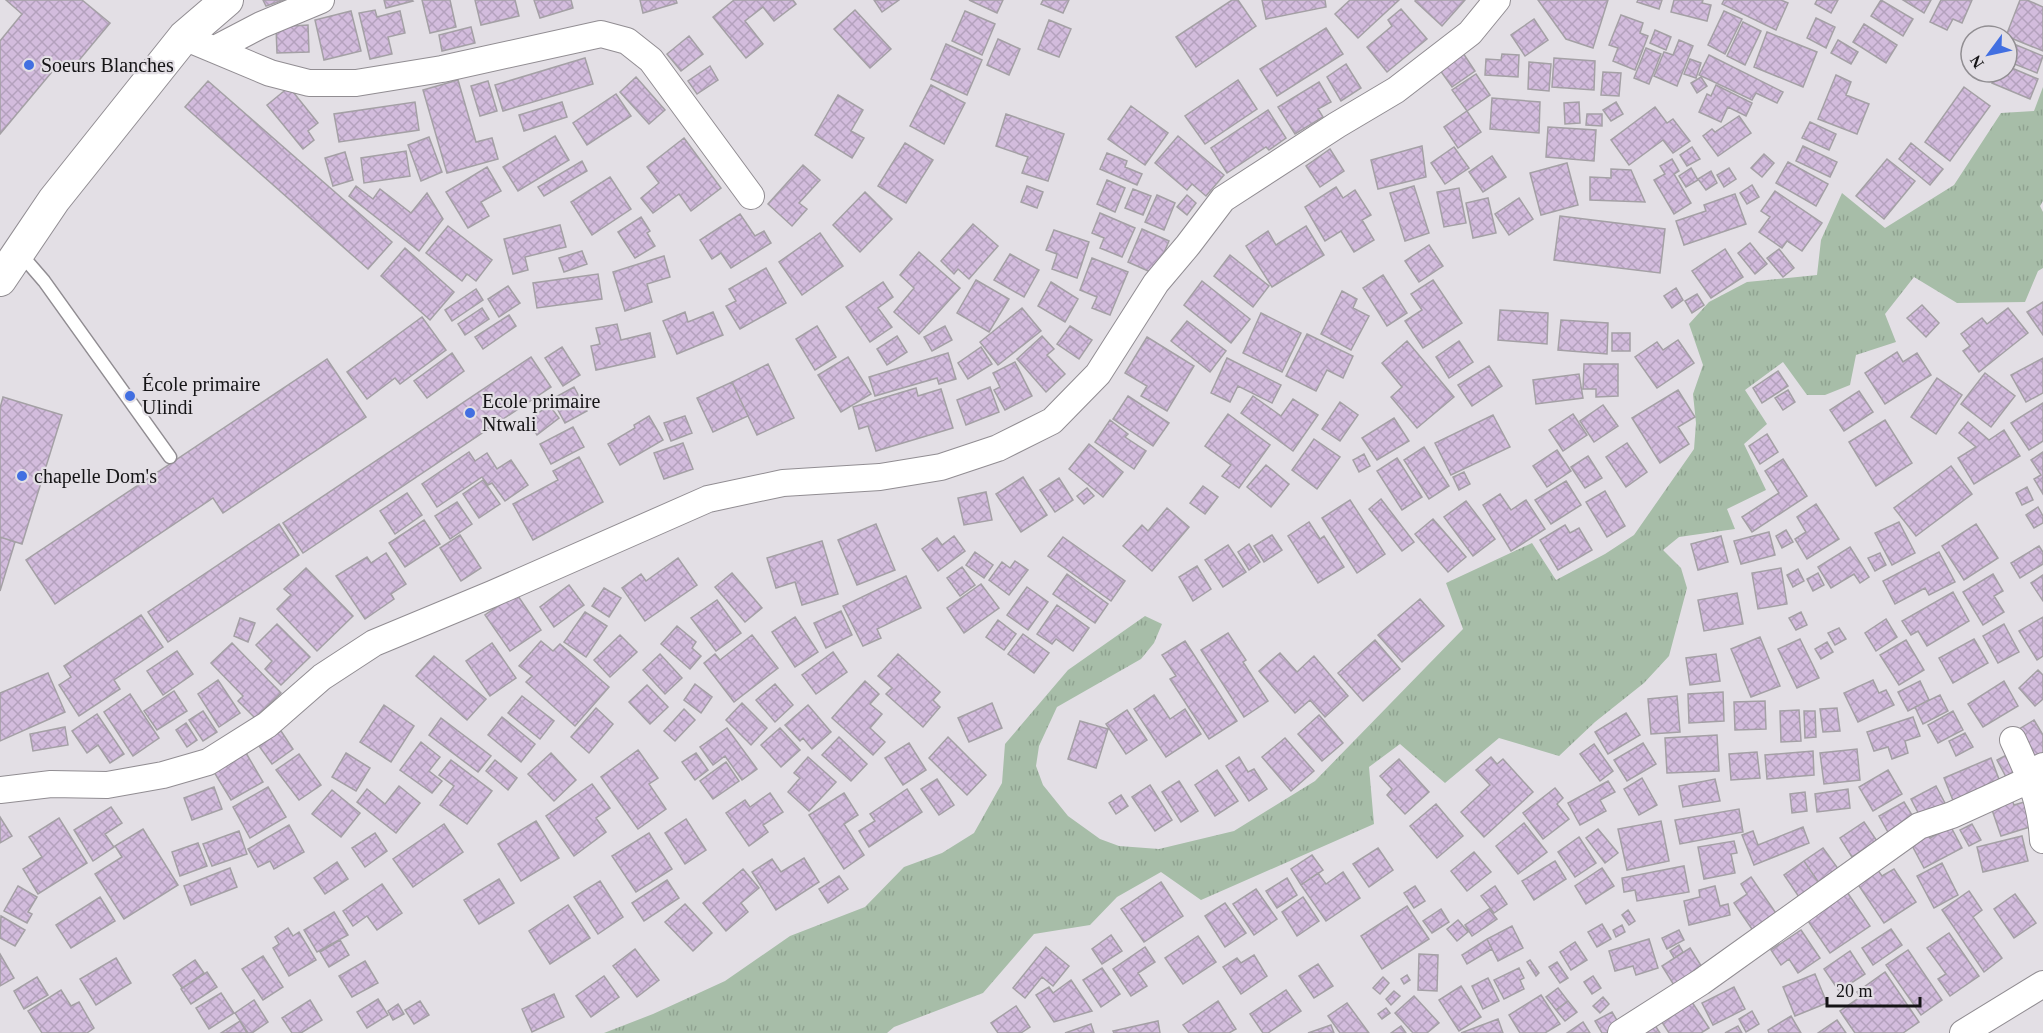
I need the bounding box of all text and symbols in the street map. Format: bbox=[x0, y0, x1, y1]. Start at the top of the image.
north arrow bbox=[1959, 24, 2019, 84]
text: N bbox=[1966, 52, 1987, 71]
place label: Soeurs Blanches bbox=[41, 54, 174, 76]
marker: Soeurs Blanches bbox=[22, 58, 36, 72]
place label: École primaire Ulindi bbox=[142, 373, 260, 418]
marker: École primaire Ulindi bbox=[123, 389, 137, 403]
place label: Ecole primaire Ntwali bbox=[482, 390, 600, 435]
marker: Ecole primaire Ntwali bbox=[463, 406, 477, 420]
place label: chapelle Dom's bbox=[34, 465, 157, 488]
marker: chapelle Dom's bbox=[15, 469, 29, 483]
scale bar bbox=[1827, 970, 1920, 1008]
text: 20 m bbox=[1836, 981, 1873, 1001]

